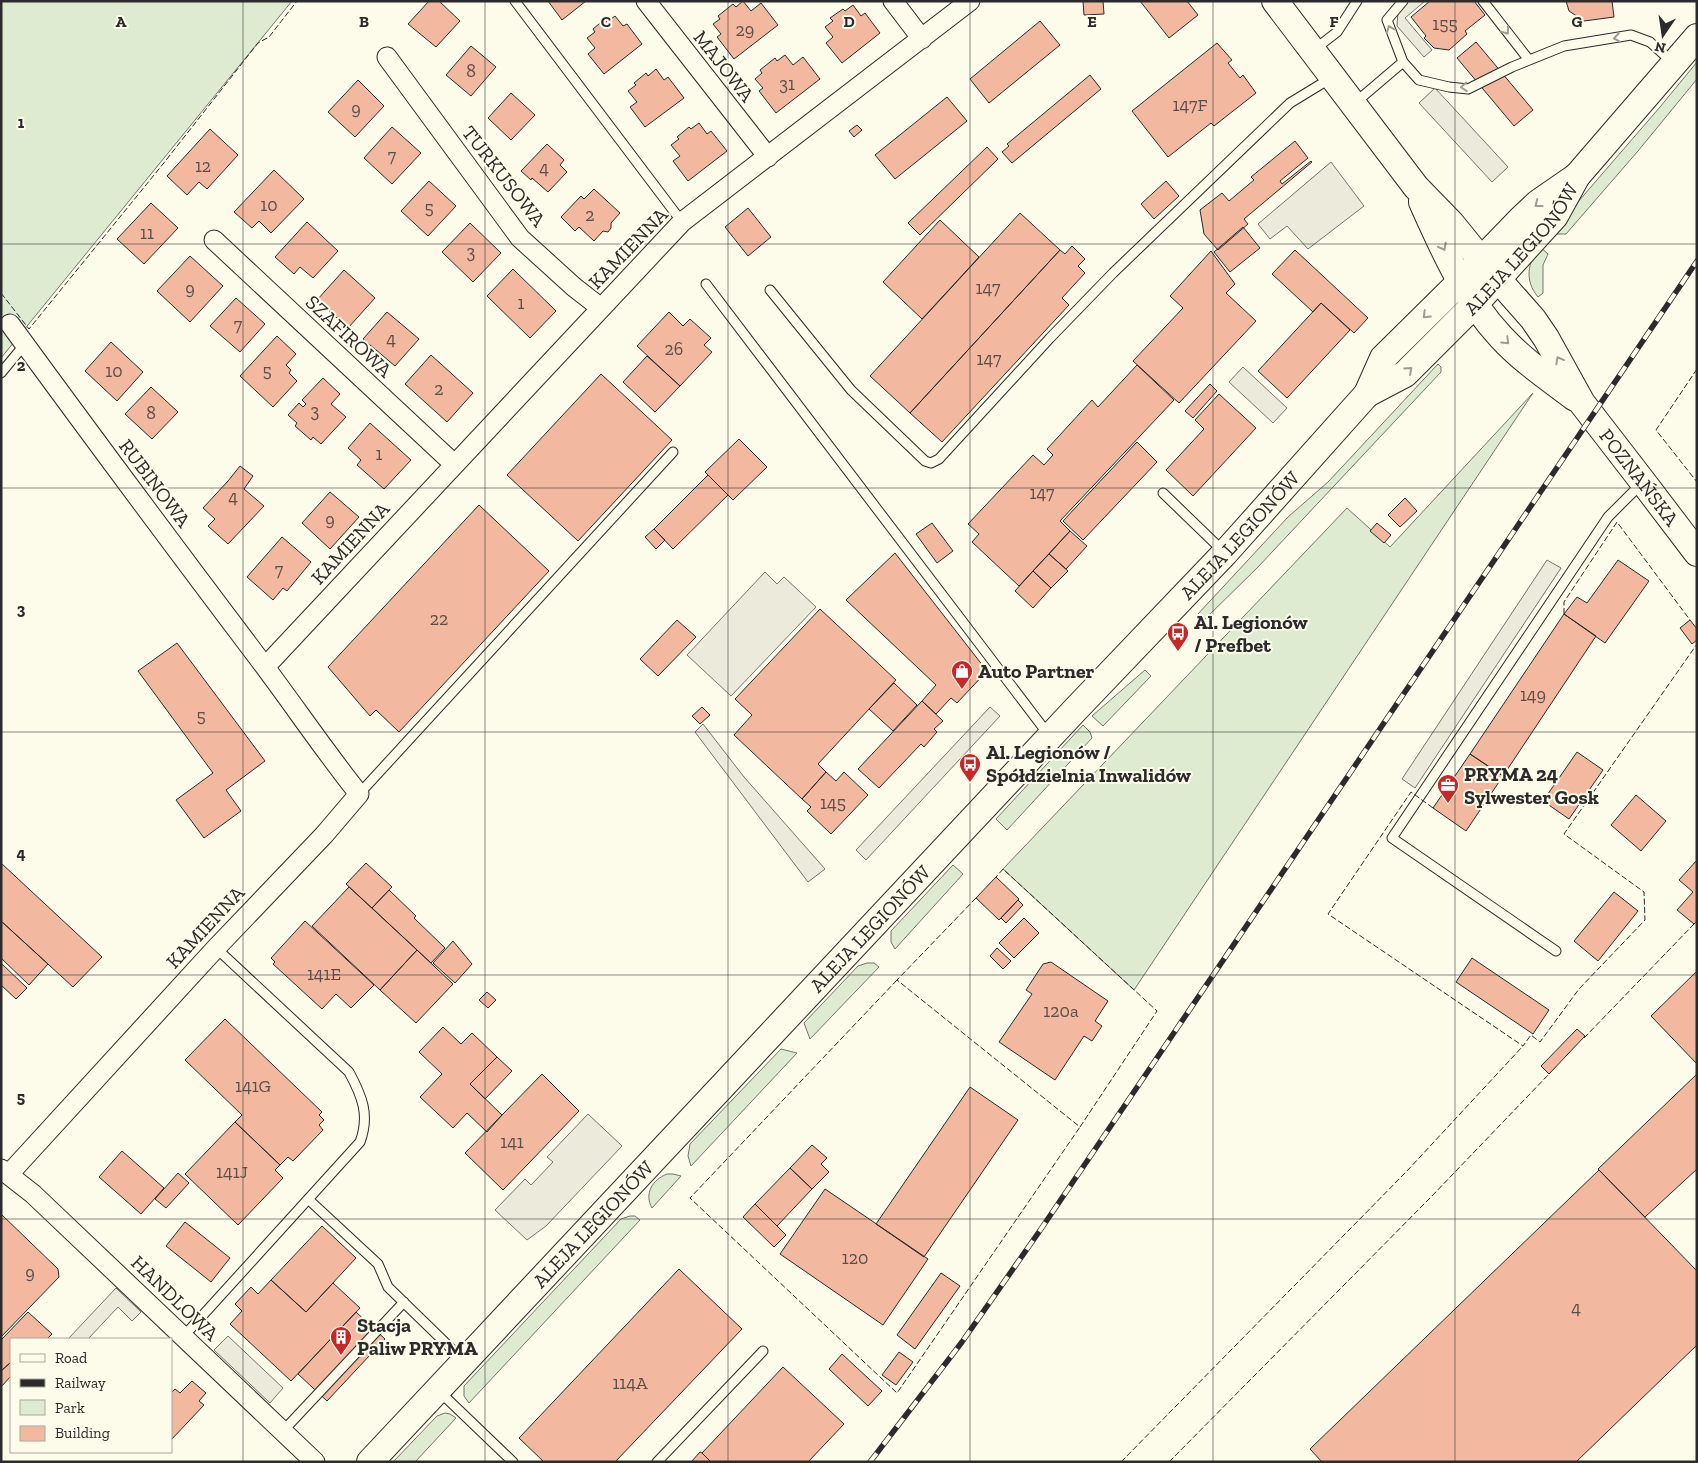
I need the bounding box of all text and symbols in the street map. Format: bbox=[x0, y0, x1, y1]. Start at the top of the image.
north arrow bbox=[1638, 10, 1688, 60]
text: A bbox=[116, 12, 127, 31]
text: B bbox=[359, 12, 369, 31]
text: C bbox=[601, 12, 611, 31]
text: D bbox=[843, 12, 855, 31]
text: E bbox=[1087, 12, 1097, 31]
text: F bbox=[1329, 12, 1339, 31]
text: G bbox=[1572, 12, 1583, 31]
house number: 155 bbox=[1432, 13, 1458, 35]
house number: 29 bbox=[736, 19, 754, 41]
street label: MAJOWA bbox=[689, 25, 760, 107]
one-way arrow bbox=[1500, 25, 1508, 34]
one-way arrow bbox=[1386, 26, 1396, 34]
one-way arrow bbox=[1613, 32, 1621, 42]
text: N bbox=[1653, 38, 1667, 57]
house number: 8 bbox=[466, 60, 476, 82]
house number: 31 bbox=[779, 73, 795, 95]
one-way arrow bbox=[1460, 81, 1468, 92]
house number: 147F bbox=[1173, 94, 1207, 116]
house number: 9 bbox=[351, 98, 361, 120]
text: 1 bbox=[18, 113, 25, 132]
street label: TURKUSOWA bbox=[457, 121, 552, 232]
house number: 7 bbox=[388, 145, 397, 167]
house number: 12 bbox=[195, 155, 211, 177]
house number: 4 bbox=[539, 157, 549, 179]
street label: ALEJA LEGIONÓW bbox=[1459, 179, 1583, 320]
house number: 10 bbox=[260, 194, 278, 216]
house number: 5 bbox=[424, 197, 434, 219]
one-way arrow bbox=[1535, 199, 1544, 207]
street label: KAMIENNA bbox=[583, 202, 673, 294]
house number: 2 bbox=[585, 204, 595, 226]
house number: 11 bbox=[140, 222, 154, 244]
house number: 3 bbox=[467, 241, 476, 263]
one-way arrow bbox=[1437, 242, 1447, 251]
house number: 147 bbox=[976, 277, 1001, 299]
house number: 9 bbox=[185, 278, 195, 300]
street label: SZAFIROWA bbox=[301, 290, 398, 383]
house number: 1 bbox=[518, 292, 525, 314]
one-way arrow bbox=[1423, 309, 1432, 318]
house number: 7 bbox=[234, 314, 243, 336]
house number: 4 bbox=[386, 328, 396, 350]
one-way arrow bbox=[1500, 336, 1509, 345]
house number: 26 bbox=[665, 338, 683, 360]
house number: 147 bbox=[977, 348, 1002, 370]
text: 2 bbox=[17, 356, 26, 375]
one-way arrow bbox=[1555, 357, 1565, 366]
house number: 10 bbox=[105, 360, 123, 382]
house number: 5 bbox=[262, 360, 272, 382]
one-way arrow bbox=[1404, 367, 1413, 376]
house number: 2 bbox=[434, 378, 444, 400]
house number: 3 bbox=[311, 400, 320, 422]
house number: 8 bbox=[146, 402, 156, 424]
street label: POZNAŃSKA bbox=[1594, 424, 1685, 531]
street label: RUBINOWA bbox=[114, 434, 197, 533]
house number: 1 bbox=[376, 443, 383, 465]
street label: ALEJA LEGIONÓW bbox=[1175, 466, 1305, 604]
house number: 147 bbox=[1030, 482, 1055, 504]
house number: 4 bbox=[228, 486, 238, 508]
street label: KAMIENNA bbox=[306, 496, 395, 589]
house number: 9 bbox=[325, 509, 335, 531]
house number: 7 bbox=[275, 559, 284, 581]
text: 3 bbox=[17, 600, 26, 619]
house number: 22 bbox=[430, 608, 448, 630]
place label: Al. Legionów / Prefbet bbox=[1194, 610, 1308, 657]
bus stop icon: Al. Legionów / Prefbet bbox=[1166, 621, 1190, 652]
shop icon: Auto Partner bbox=[950, 659, 974, 690]
place label: Auto Partner bbox=[978, 659, 1095, 683]
house number: 149 bbox=[1520, 684, 1546, 706]
house number: 5 bbox=[196, 705, 206, 727]
place label: Al. Legionów / Spółdzielnia Inwalidów bbox=[986, 740, 1192, 787]
bus stop icon: Al. Legionów / Spółdzielnia Inwalidów bbox=[958, 752, 982, 783]
place label: PRYMA 24 Sylwester Gosk bbox=[1464, 762, 1599, 809]
office icon: PRYMA 24 Sylwester Gosk bbox=[1436, 773, 1460, 804]
house number: 145 bbox=[820, 792, 846, 814]
text: 4 bbox=[16, 844, 26, 863]
street label: ALEJA LEGIONÓW bbox=[805, 860, 935, 997]
street label: KAMIENNA bbox=[161, 880, 250, 973]
house number: 141E bbox=[307, 963, 341, 985]
house number: 120a bbox=[1043, 1000, 1079, 1022]
house number: 141G bbox=[235, 1075, 271, 1097]
text: 5 bbox=[17, 1088, 25, 1107]
house number: 141 bbox=[500, 1131, 524, 1153]
street label: ALEJA LEGIONÓW bbox=[528, 1155, 658, 1293]
house number: 141J bbox=[216, 1161, 248, 1183]
house number: 120 bbox=[842, 1247, 868, 1269]
street label: HANDLOWA bbox=[126, 1250, 224, 1346]
house number: 9 bbox=[25, 1262, 35, 1284]
house number: 4 bbox=[1571, 1297, 1581, 1319]
place label: Stacja Paliw PRYMA bbox=[357, 1313, 478, 1360]
building icon: Stacja Paliw PRYMA bbox=[329, 1325, 353, 1356]
legend bbox=[10, 1338, 172, 1453]
text: Road bbox=[55, 1349, 88, 1367]
house number: 114A bbox=[612, 1372, 648, 1394]
text: Railway bbox=[55, 1374, 106, 1392]
text: Park bbox=[55, 1399, 85, 1417]
text: Building bbox=[55, 1424, 110, 1442]

